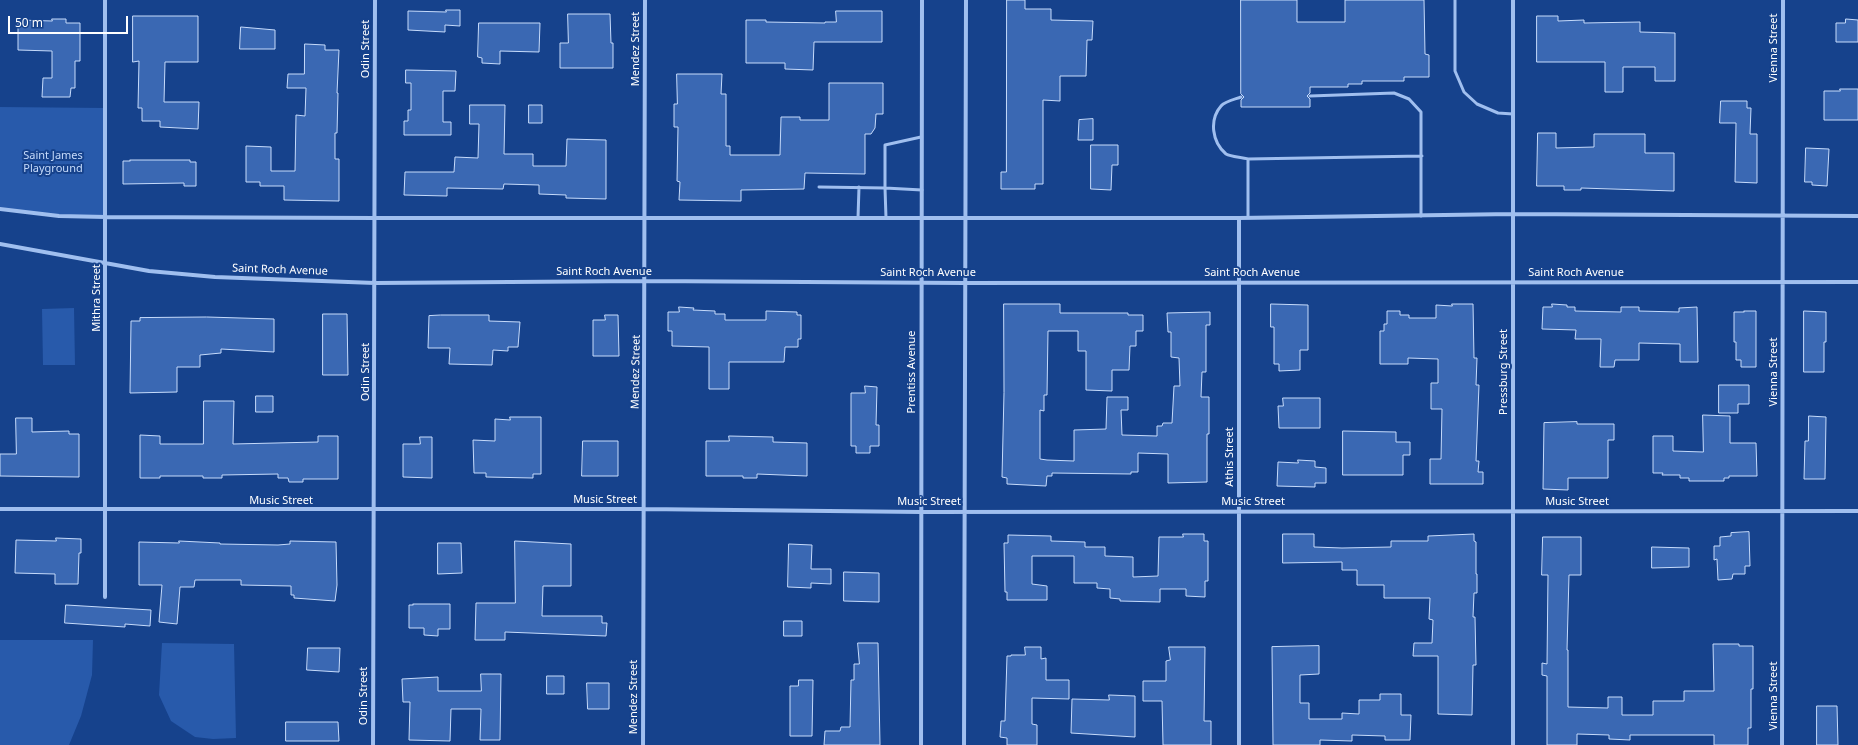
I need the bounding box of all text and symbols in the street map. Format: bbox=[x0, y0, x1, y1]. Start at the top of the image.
scale bar bbox=[10, 8, 130, 34]
street label: Mendez Street bbox=[629, 12, 643, 86]
text: 50 m bbox=[15, 14, 43, 31]
street label: Vienna Street bbox=[1767, 14, 1781, 82]
street label: Odin Street bbox=[359, 20, 373, 78]
park label: Saint James Playground bbox=[23, 149, 83, 175]
street label: Saint Roch Avenue bbox=[232, 262, 328, 278]
street label: Mithra Street bbox=[90, 264, 104, 332]
street label: Saint Roch Avenue bbox=[556, 265, 652, 279]
street label: Saint Roch Avenue bbox=[880, 266, 976, 280]
street label: Saint Roch Avenue bbox=[1204, 266, 1300, 280]
street label: Saint Roch Avenue bbox=[1528, 266, 1624, 280]
street label: Pressburg Street bbox=[1497, 329, 1511, 415]
street label: Prentiss Avenue bbox=[905, 331, 919, 413]
street label: Mendez Street bbox=[629, 335, 643, 409]
street label: Vienna Street bbox=[1767, 338, 1781, 406]
street label: Odin Street bbox=[359, 343, 373, 401]
street label: Athis Street bbox=[1223, 427, 1237, 487]
street label: Music Street bbox=[573, 493, 637, 507]
street label: Music Street bbox=[249, 494, 313, 508]
street label: Music Street bbox=[897, 495, 961, 509]
street label: Music Street bbox=[1221, 495, 1285, 509]
street label: Music Street bbox=[1545, 495, 1609, 509]
street label: Mendez Street bbox=[627, 660, 641, 734]
street label: Vienna Street bbox=[1767, 662, 1781, 730]
street label: Odin Street bbox=[357, 667, 371, 725]

